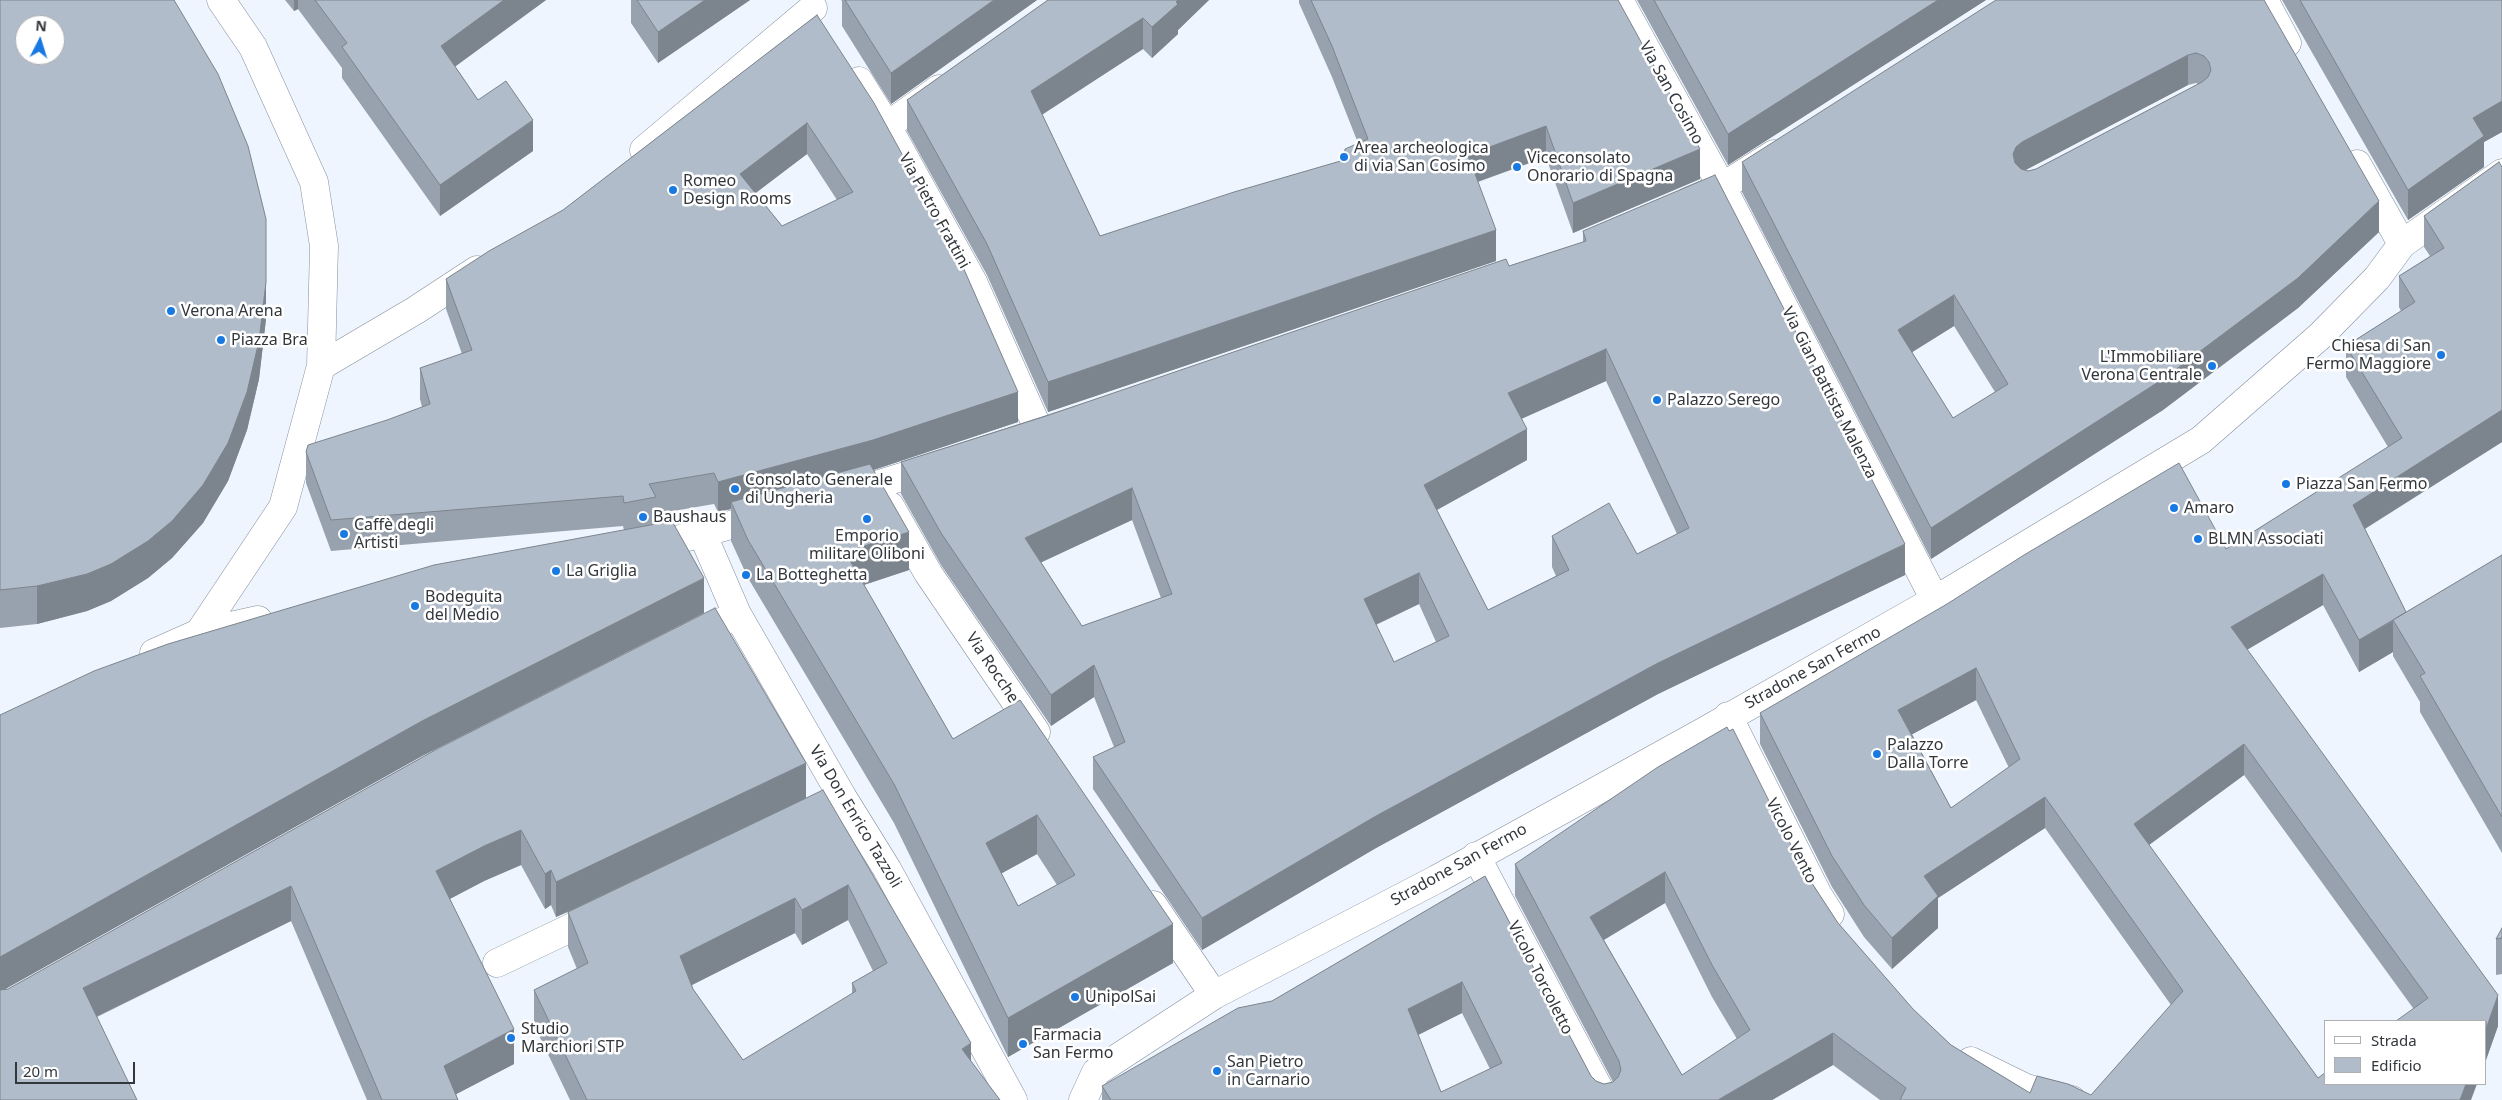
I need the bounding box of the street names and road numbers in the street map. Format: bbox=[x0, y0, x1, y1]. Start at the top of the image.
street label: Via San Cosimo bbox=[1635, 38, 1707, 148]
street label: Via Pietro Frattini bbox=[894, 150, 974, 272]
street label: Via Gian Battista Malenza bbox=[1777, 304, 1881, 482]
street label: Stradone San Fermo bbox=[1742, 623, 1884, 713]
street label: Via Rocche bbox=[961, 629, 1023, 707]
street label: Via Don Enrico Tazzoli bbox=[805, 742, 905, 892]
street label: Vicolo Vento bbox=[1761, 795, 1821, 887]
street label: Stradone San Fermo bbox=[1388, 820, 1530, 910]
street label: Vicolo Torcoletto bbox=[1503, 918, 1577, 1038]

